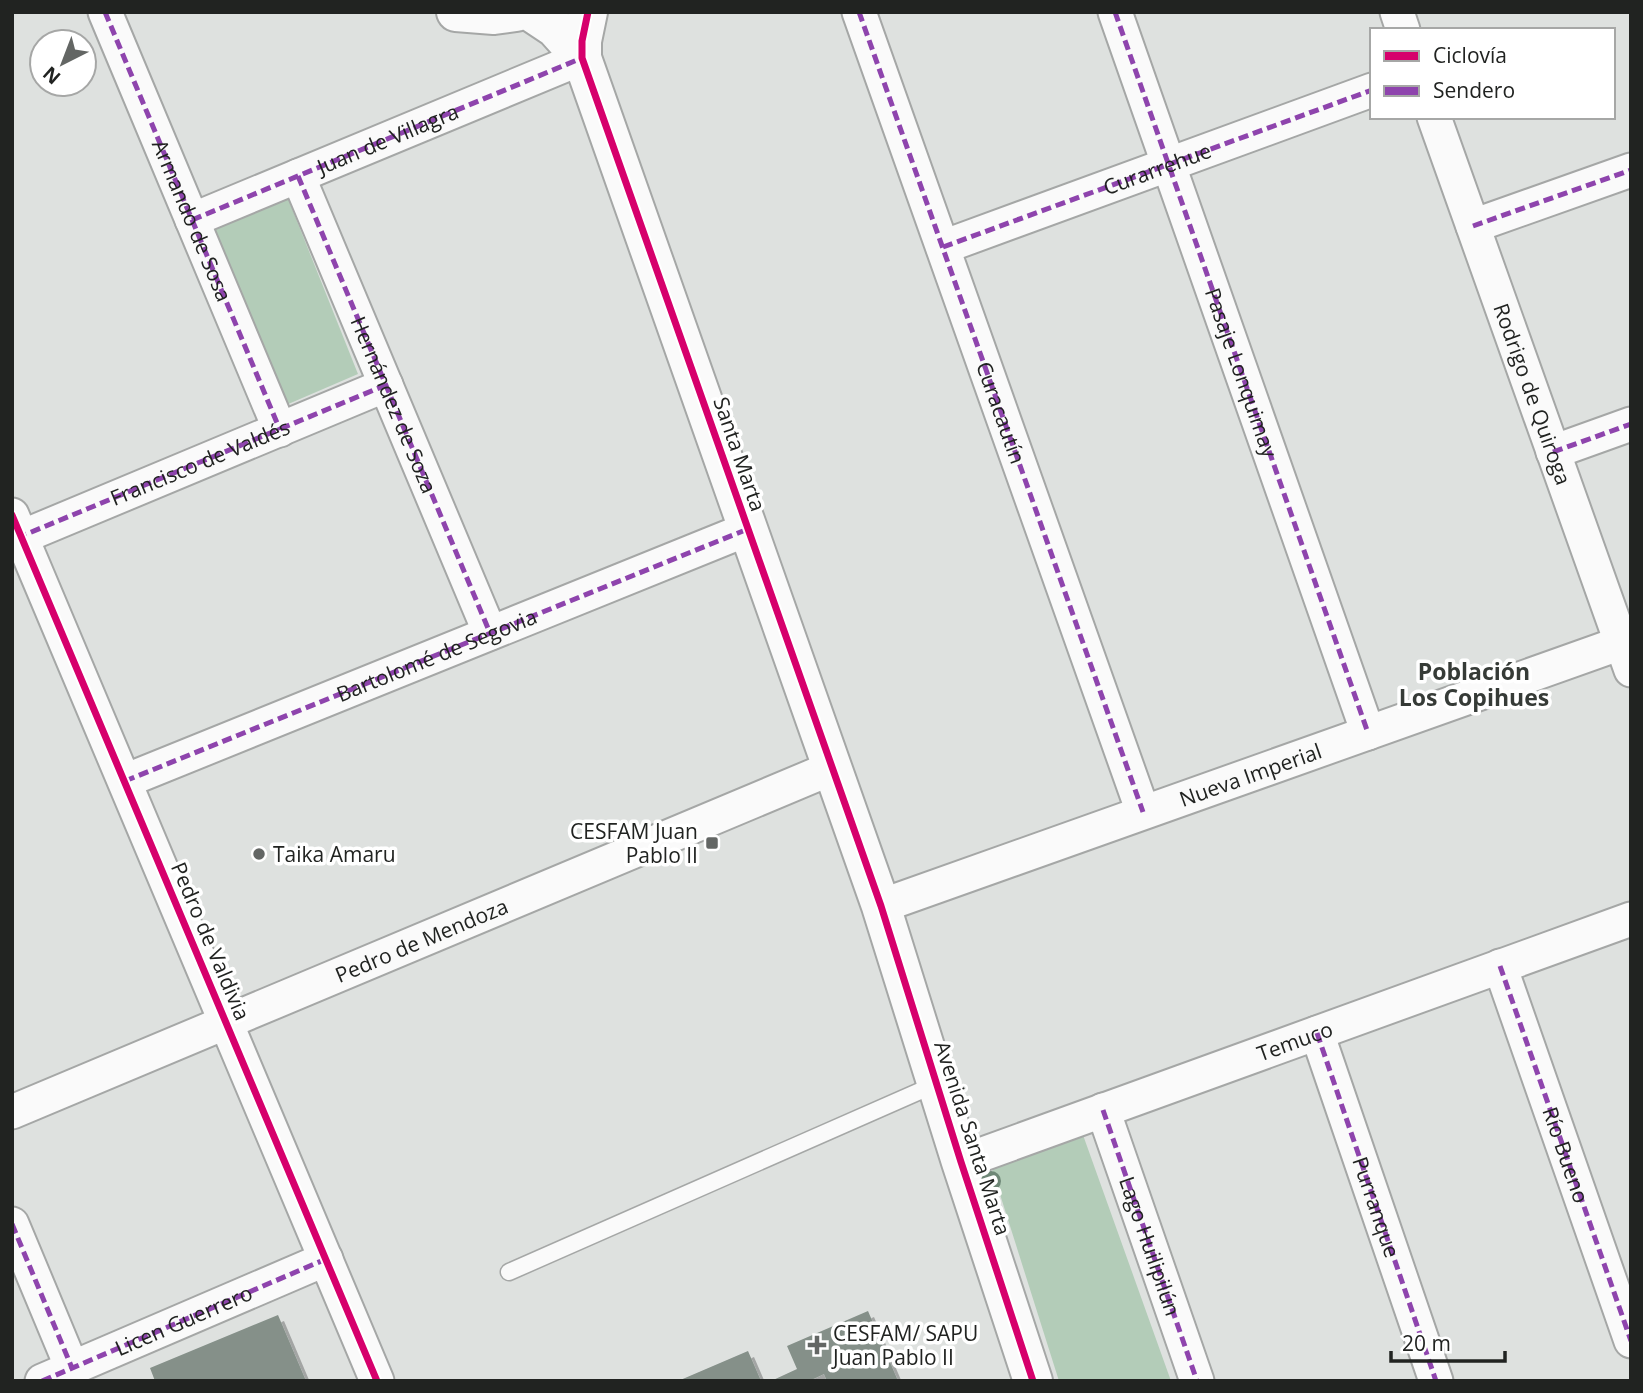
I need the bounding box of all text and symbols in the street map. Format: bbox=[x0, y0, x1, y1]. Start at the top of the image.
north arrow bbox=[28, 28, 98, 98]
legend bbox=[1370, 28, 1615, 119]
text: Ciclovía bbox=[1433, 41, 1507, 69]
text: N bbox=[37, 61, 66, 90]
text: Sendero bbox=[1433, 76, 1515, 104]
street label: Juan de Villagra bbox=[311, 97, 463, 181]
street label: Armando de Sosa bbox=[146, 135, 239, 306]
street label: Curarrehue bbox=[1099, 136, 1215, 201]
street label: Pasaje Lonquimay bbox=[1199, 284, 1284, 461]
street label: Rodrigo de Quiroga bbox=[1487, 299, 1578, 489]
street label: Hernández de Soza bbox=[345, 312, 444, 497]
street label: Curacautín bbox=[970, 358, 1032, 467]
street label: Santa Marta bbox=[707, 393, 773, 515]
street label: Francisco de Valdés bbox=[106, 412, 294, 512]
street label: Bartolomé de Segovia bbox=[332, 602, 541, 708]
district label: Población Los Copihues bbox=[1399, 655, 1549, 713]
street label: Nueva Imperial bbox=[1175, 737, 1325, 813]
place label: CESFAM Juan Pablo II bbox=[570, 817, 698, 869]
marker: CESFAM Juan Pablo II bbox=[704, 835, 720, 851]
place label: Taika Amaru bbox=[273, 840, 396, 868]
marker: Taika Amaru bbox=[251, 846, 267, 862]
street label: Pedro de Valdivia bbox=[165, 858, 257, 1024]
street label: Pedro de Mendoza bbox=[331, 892, 512, 989]
street label: Temuco bbox=[1253, 1014, 1336, 1067]
street label: Avenida Santa Marta bbox=[928, 1037, 1018, 1239]
street label: Río Bueno bbox=[1536, 1103, 1596, 1207]
street label: Purranque bbox=[1346, 1153, 1407, 1261]
street label: Lago Huilipilún bbox=[1113, 1173, 1187, 1319]
street label: Licen Guerrero bbox=[111, 1278, 256, 1362]
place label: CESFAM/ SAPU Juan Pablo II bbox=[831, 1319, 978, 1371]
scale bar bbox=[1391, 1320, 1505, 1364]
text: 20 m bbox=[1402, 1329, 1451, 1357]
marker: CESFAM/ SAPU Juan Pablo II bbox=[807, 1335, 827, 1355]

